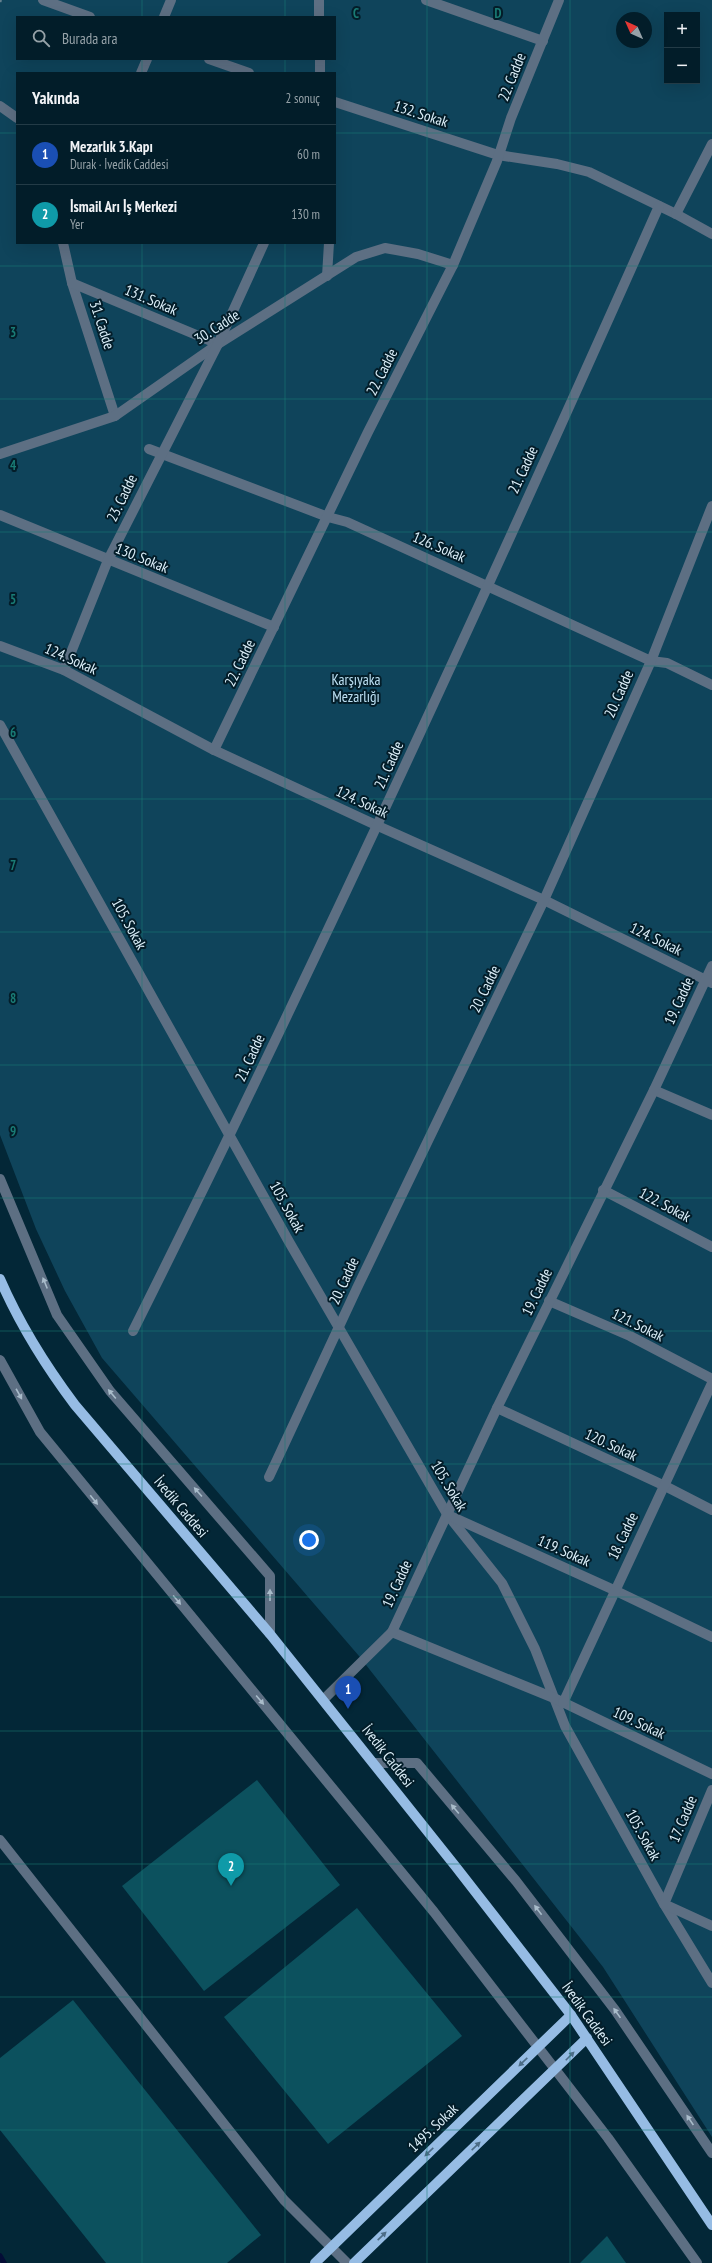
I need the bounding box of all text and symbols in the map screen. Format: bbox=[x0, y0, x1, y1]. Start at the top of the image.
text: C bbox=[353, 5, 359, 22]
text: D bbox=[495, 5, 502, 22]
north arrow bbox=[616, 12, 652, 48]
map controls bbox=[664, 12, 700, 84]
button: + bbox=[664, 12, 700, 48]
search box bbox=[16, 16, 336, 60]
icon: search bbox=[30, 27, 52, 49]
text: Burada ara bbox=[62, 29, 117, 48]
button: − bbox=[664, 48, 700, 84]
street label: 22. Cadde bbox=[493, 50, 530, 104]
text: Yakında bbox=[32, 87, 79, 109]
text: 2 sonuç bbox=[285, 90, 320, 107]
street label: 132. Sokak bbox=[392, 96, 451, 131]
text: Mezarlık 3.Kapı bbox=[70, 137, 153, 156]
text: 1 bbox=[42, 146, 48, 163]
text: 60 m bbox=[297, 146, 320, 163]
text: Durak · İvedik Caddesi bbox=[70, 156, 168, 173]
text: İsmail Arı İş Merkezi bbox=[70, 197, 177, 216]
text: 2 bbox=[42, 206, 48, 223]
text: 130 m bbox=[291, 206, 320, 223]
text: Yer bbox=[70, 216, 84, 233]
street label: 131. Sokak bbox=[122, 280, 181, 319]
street label: 31. Cadde bbox=[86, 298, 119, 352]
street label: 30. Cadde bbox=[190, 305, 243, 348]
text: 3 bbox=[10, 324, 16, 341]
street label: 22. Cadde bbox=[362, 345, 401, 398]
street label: 21. Cadde bbox=[503, 443, 542, 497]
text: 4 bbox=[10, 457, 17, 474]
street label: 23. Cadde bbox=[102, 471, 141, 525]
street label: 126. Sokak bbox=[410, 527, 469, 566]
street label: 130. Sokak bbox=[113, 538, 172, 577]
text: 5 bbox=[10, 591, 16, 608]
street label: 22. Cadde bbox=[220, 636, 259, 690]
street label: 124. Sokak bbox=[42, 639, 101, 679]
street label: 20. Cadde bbox=[600, 667, 637, 721]
park label: Karşıyaka Mezarlığı bbox=[332, 670, 380, 706]
text: 6 bbox=[10, 724, 16, 741]
street label: 21. Cadde bbox=[370, 738, 407, 792]
street label: 124. Sokak bbox=[333, 781, 392, 822]
text: 7 bbox=[10, 857, 16, 874]
street label: 105. Sokak bbox=[108, 895, 151, 953]
street label: 124. Sokak bbox=[627, 918, 686, 959]
street label: 20. Cadde bbox=[465, 962, 504, 1016]
street label: 19. Cadde bbox=[659, 974, 698, 1028]
text: 8 bbox=[10, 990, 16, 1007]
street label: 21. Cadde bbox=[230, 1031, 269, 1085]
text: 9 bbox=[10, 1123, 16, 1140]
street label: 105. Sokak bbox=[266, 1178, 309, 1236]
street label: 122. Sokak bbox=[636, 1183, 694, 1226]
street label: 20. Cadde bbox=[324, 1254, 363, 1308]
street label: 19. Cadde bbox=[517, 1265, 556, 1319]
one-way arrow bbox=[41, 1277, 47, 1289]
street label: 121. Sokak bbox=[609, 1304, 668, 1345]
one-way arrow bbox=[15, 1388, 22, 1400]
one-way arrow bbox=[108, 1388, 117, 1399]
street label: 120. Sokak bbox=[582, 1424, 641, 1465]
street label: 105. Sokak bbox=[427, 1457, 472, 1515]
street label: İvedik Caddesi bbox=[150, 1472, 212, 1541]
one-way arrow bbox=[193, 1486, 202, 1497]
one-way arrow bbox=[90, 1494, 98, 1505]
street label: 18. Cadde bbox=[603, 1509, 642, 1563]
your location bbox=[299, 1530, 319, 1550]
street label: 119. Sokak bbox=[535, 1531, 594, 1571]
street label: 19. Cadde bbox=[377, 1557, 416, 1611]
one-way arrow bbox=[267, 1588, 273, 1601]
one-way arrow bbox=[172, 1595, 181, 1605]
pin: 1 bbox=[335, 1676, 361, 1709]
one-way arrow bbox=[256, 1694, 265, 1705]
street label: 109. Sokak bbox=[610, 1702, 669, 1743]
street label: İvedik Caddesi bbox=[358, 1721, 419, 1791]
street label: 17. Cadde bbox=[664, 1793, 701, 1845]
one-way arrow bbox=[451, 1804, 460, 1815]
street label: 105. Sokak bbox=[622, 1806, 665, 1864]
pin: 2 bbox=[218, 1853, 244, 1886]
one-way arrow bbox=[534, 1904, 542, 1915]
street label: İvedik Caddesi bbox=[558, 1978, 617, 2049]
one-way arrow bbox=[613, 2008, 621, 2018]
one-way arrow bbox=[565, 2051, 575, 2060]
one-way arrow bbox=[518, 2057, 528, 2067]
street label: 1495. Sokak bbox=[404, 2099, 462, 2156]
one-way arrow bbox=[686, 2115, 694, 2126]
one-way arrow bbox=[471, 2141, 481, 2151]
one-way arrow bbox=[424, 2147, 434, 2157]
one-way arrow bbox=[377, 2231, 387, 2241]

